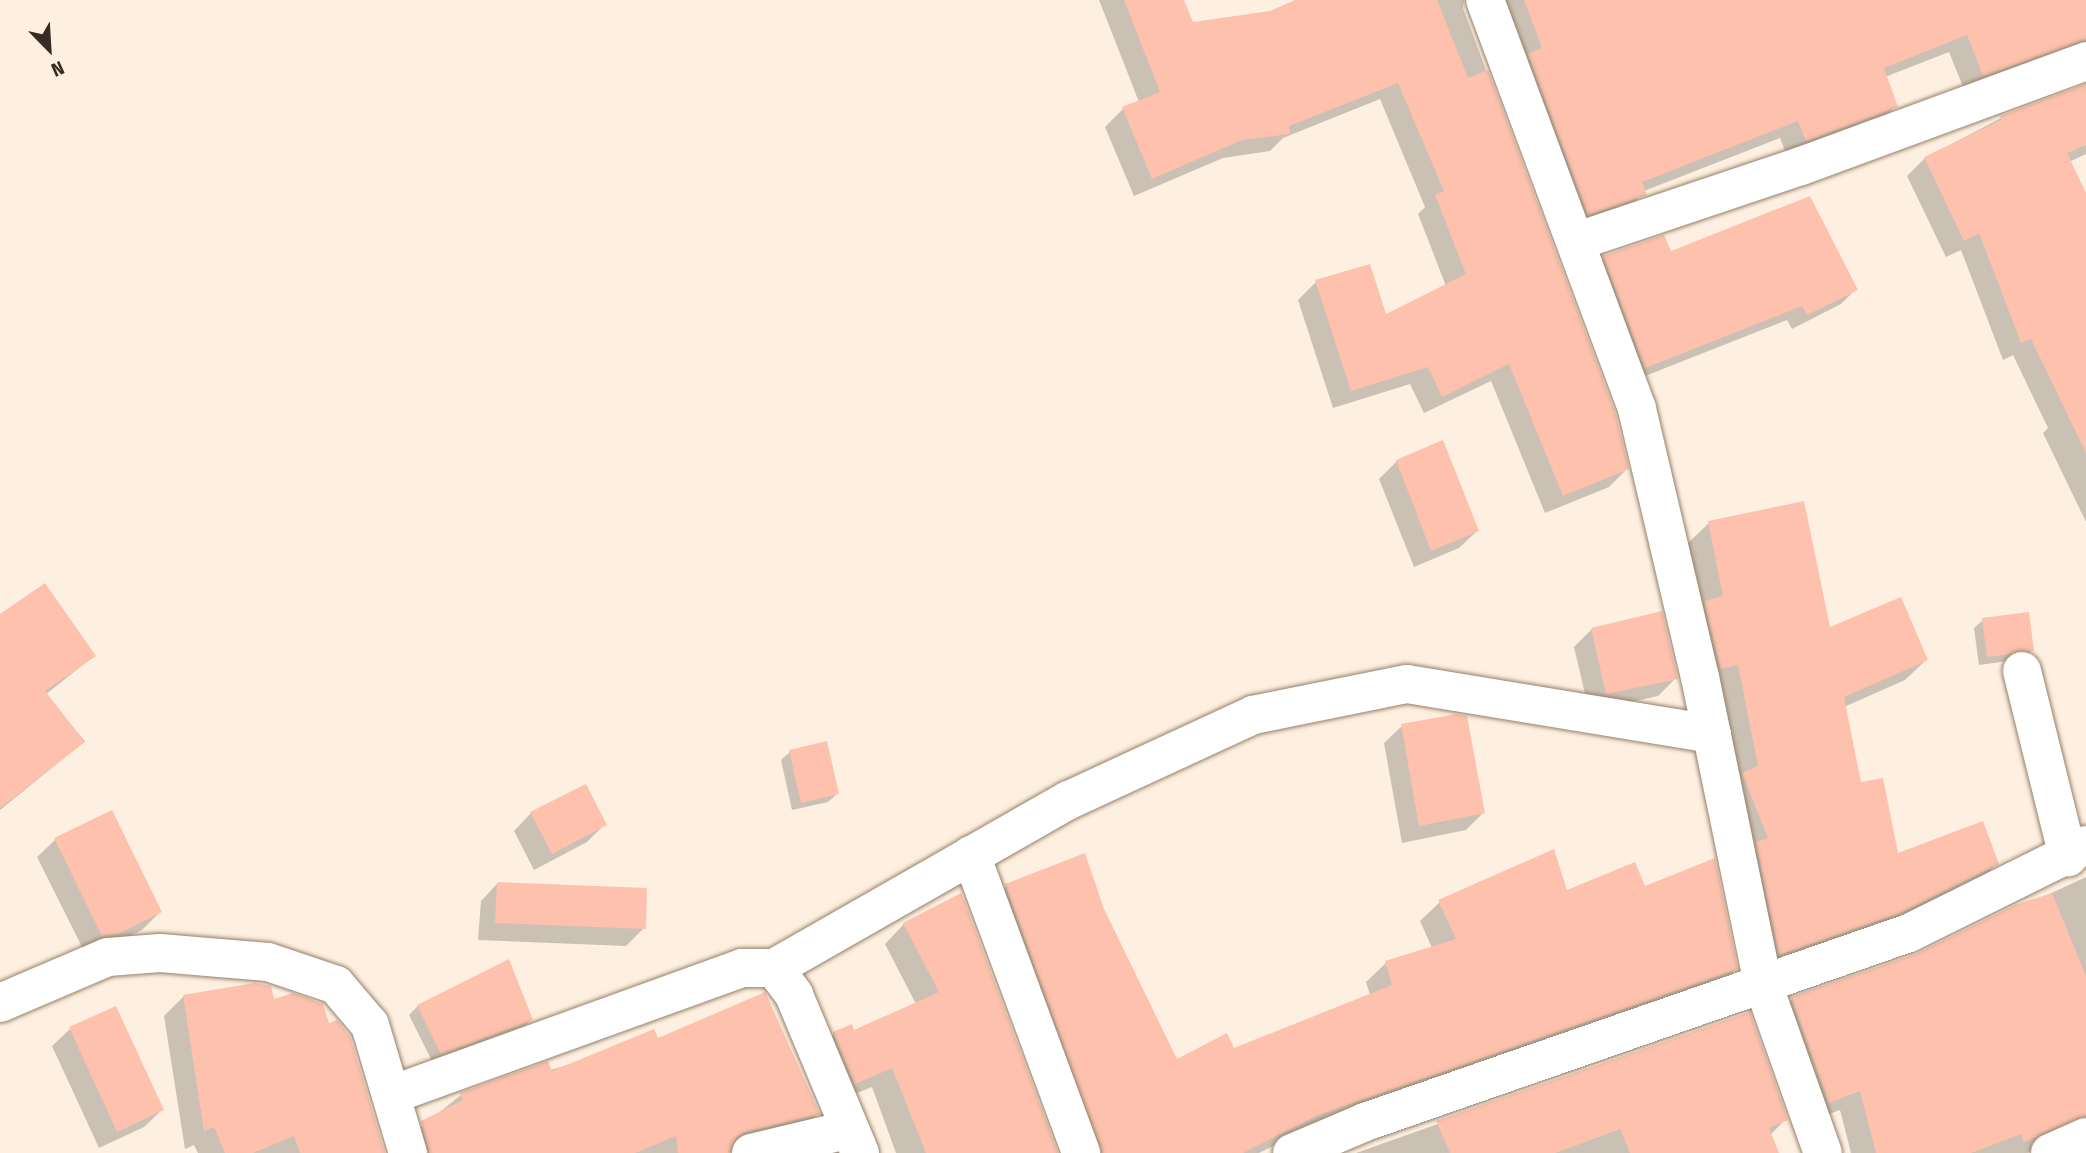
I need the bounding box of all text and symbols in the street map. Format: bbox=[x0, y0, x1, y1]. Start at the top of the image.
north arrow bbox=[14, 14, 84, 84]
text: N bbox=[48, 56, 68, 81]

